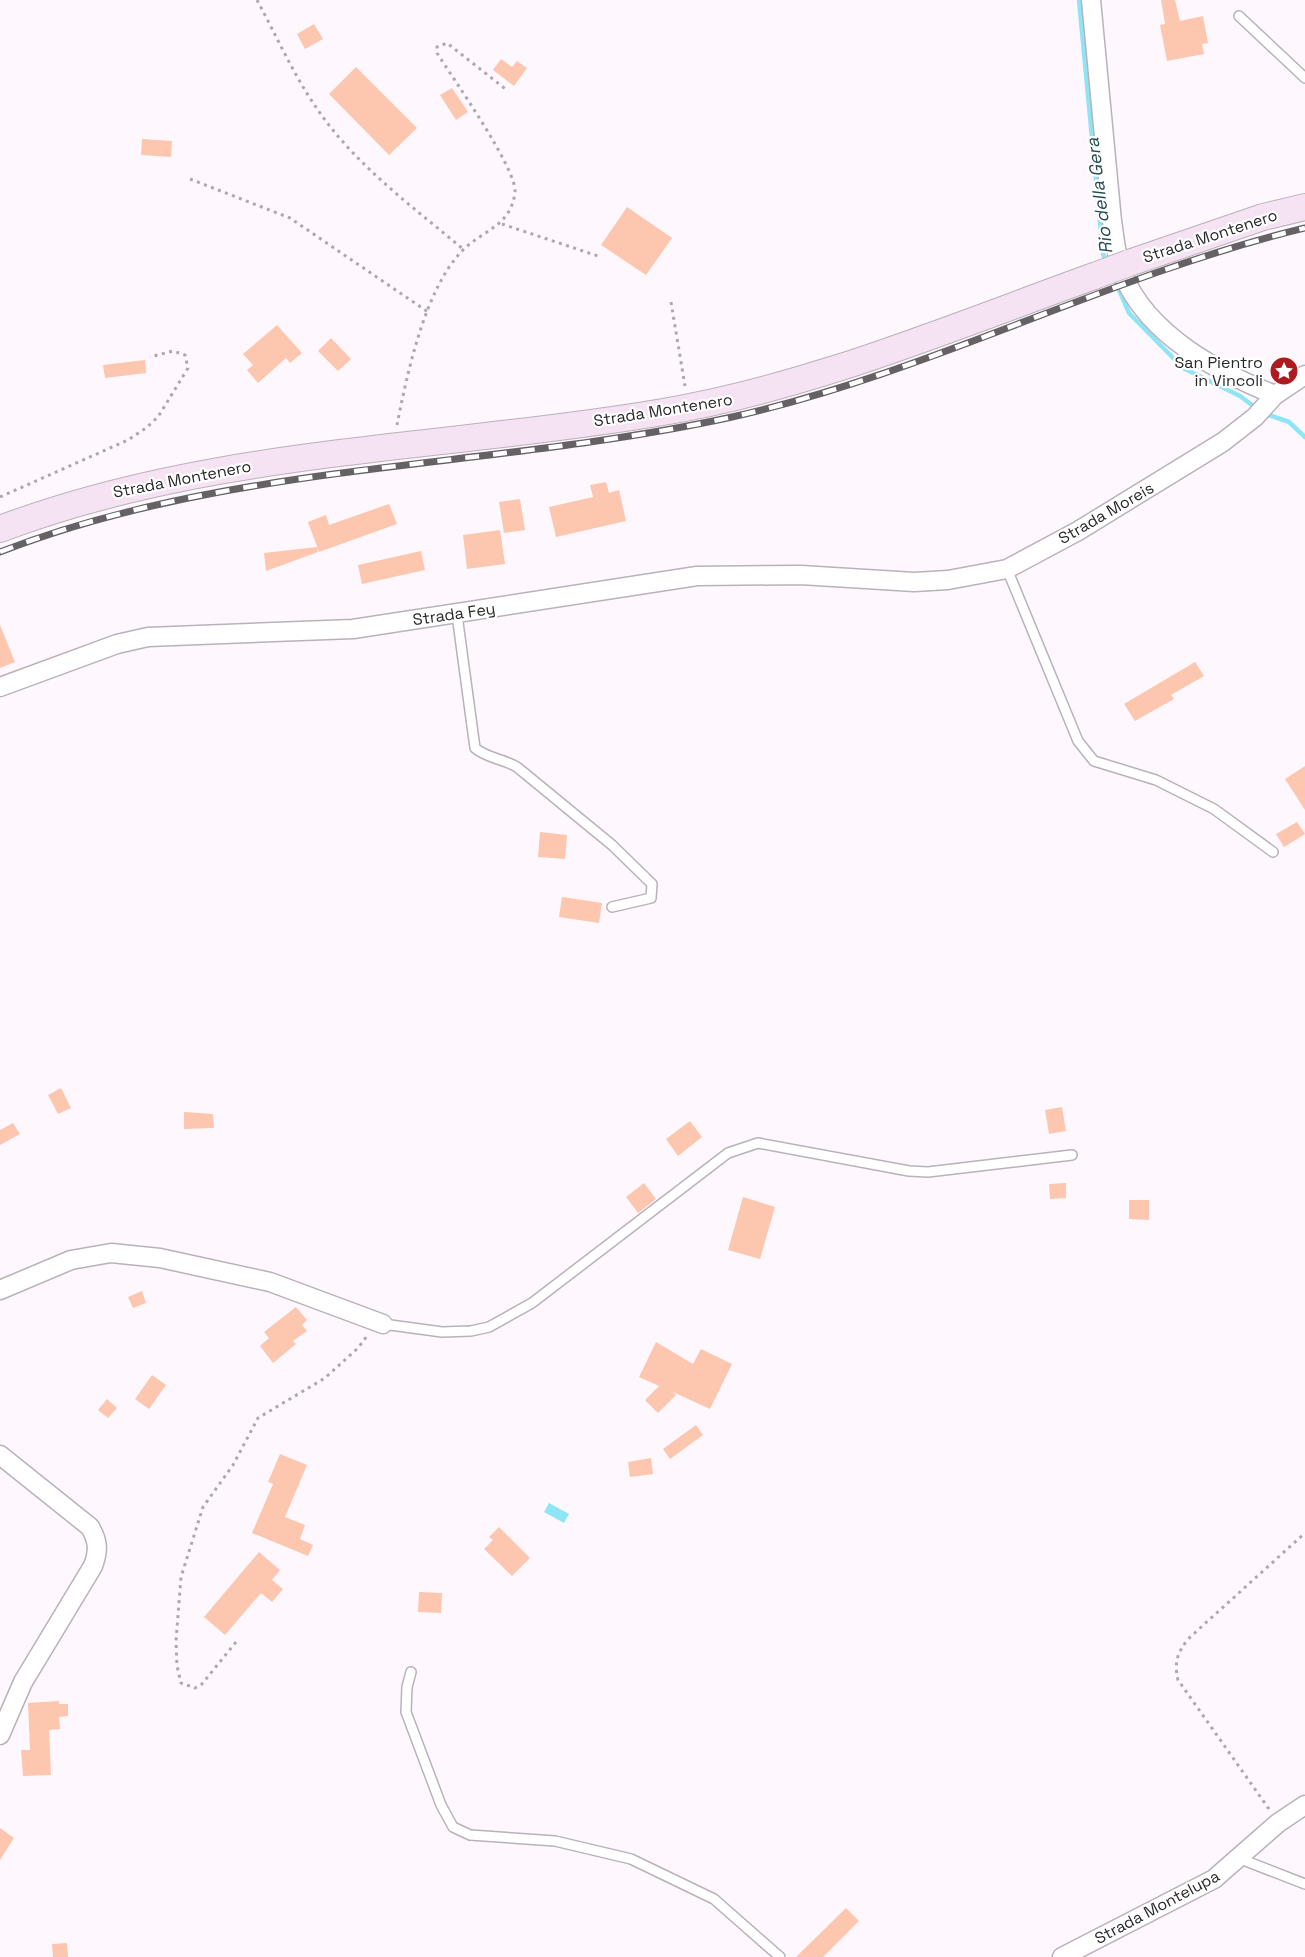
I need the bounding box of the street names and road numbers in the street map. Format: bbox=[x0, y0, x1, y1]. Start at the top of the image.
street label: Strada Montenero bbox=[1140, 204, 1280, 268]
street label: Strada Montenero bbox=[592, 389, 734, 431]
street label: Strada Montenero bbox=[111, 455, 253, 503]
street label: Strada Moreis bbox=[1054, 477, 1158, 549]
street label: Strada Fey bbox=[411, 598, 497, 630]
street label: Strada Montelupa bbox=[1091, 1865, 1223, 1949]

